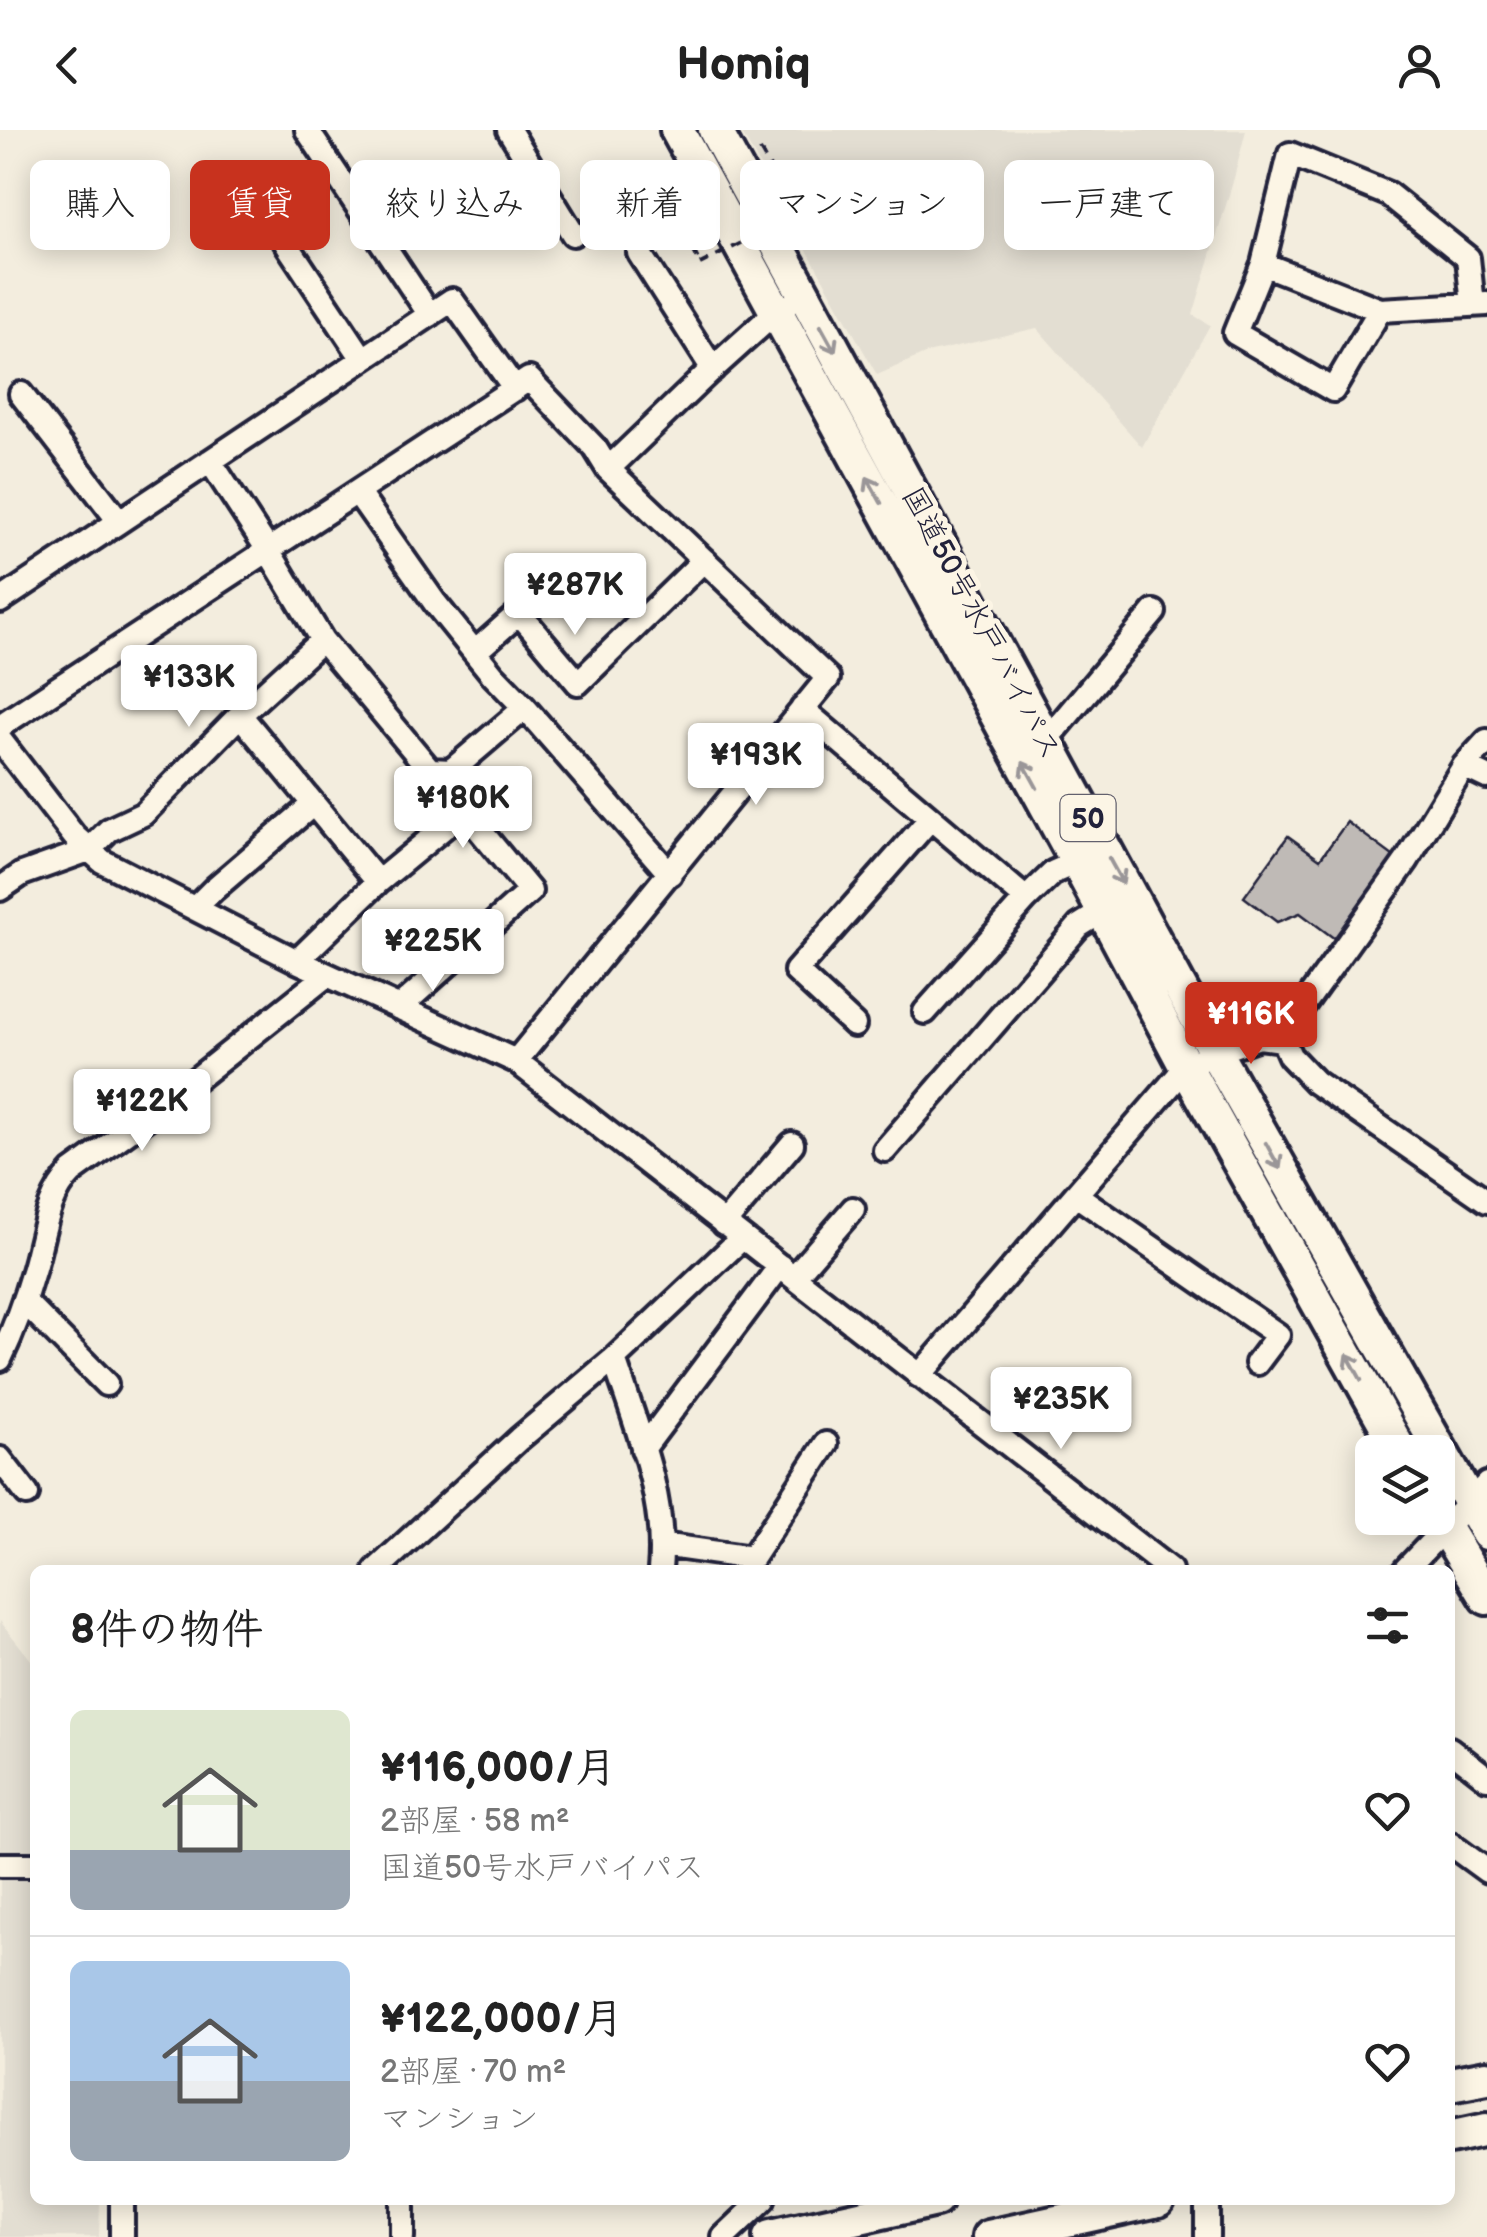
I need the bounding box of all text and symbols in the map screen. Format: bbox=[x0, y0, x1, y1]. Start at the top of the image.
icon: back bbox=[40, 38, 95, 93]
text: Homiq bbox=[676, 38, 811, 93]
icon: person bbox=[1392, 38, 1447, 93]
chip: 購入 bbox=[30, 160, 170, 250]
chip: 賃貸 bbox=[190, 160, 330, 250]
chip: 絞り込み bbox=[350, 160, 560, 250]
chip: 新着 bbox=[580, 160, 720, 250]
chip: マンション bbox=[740, 160, 984, 250]
chip: 一戸建て bbox=[1004, 160, 1214, 250]
one-way arrow bbox=[819, 324, 838, 354]
one-way arrow bbox=[864, 476, 884, 505]
street label: 国道50号水戸バイパス bbox=[894, 481, 1068, 766]
pin: ¥287K bbox=[505, 553, 645, 638]
text: ¥287K bbox=[526, 566, 624, 605]
pin: ¥133K bbox=[119, 645, 259, 730]
text: ¥133K bbox=[143, 658, 235, 697]
pin: ¥193K bbox=[686, 723, 826, 808]
text: ¥193K bbox=[710, 736, 802, 775]
one-way arrow bbox=[1020, 761, 1039, 791]
pin: ¥180K bbox=[393, 766, 533, 851]
text: ¥180K bbox=[416, 779, 510, 818]
road number: 50 bbox=[1060, 795, 1116, 841]
one-way arrow bbox=[1107, 856, 1127, 885]
pin: ¥225K bbox=[363, 909, 503, 994]
text: ¥225K bbox=[384, 922, 482, 961]
pin: ¥116K bbox=[1181, 982, 1321, 1067]
text: ¥116K bbox=[1207, 995, 1295, 1034]
pin: ¥122K bbox=[72, 1069, 212, 1154]
text: ¥122K bbox=[95, 1082, 189, 1121]
one-way arrow bbox=[1264, 1140, 1284, 1170]
one-way arrow bbox=[1343, 1353, 1363, 1383]
pin: ¥235K bbox=[991, 1367, 1131, 1452]
text: ¥235K bbox=[1013, 1380, 1109, 1419]
map controls bbox=[1355, 1435, 1455, 1535]
button: layers bbox=[1355, 1435, 1455, 1535]
icon: filters bbox=[1360, 1598, 1415, 1653]
text: 8件の物件 bbox=[70, 1605, 263, 1656]
text: ¥116,000/月 bbox=[380, 1743, 617, 1794]
icon: home bbox=[150, 1750, 270, 1870]
icon: heart bbox=[1360, 1783, 1415, 1838]
text: 2部屋 · 58 m² bbox=[380, 1802, 570, 1841]
text: 国道50号水戸バイパス bbox=[380, 1849, 705, 1888]
text: ¥122,000/月 bbox=[380, 1994, 624, 2045]
icon: home bbox=[150, 2001, 270, 2121]
icon: heart bbox=[1360, 2034, 1415, 2089]
text: 2部屋 · 70 m² bbox=[380, 2053, 566, 2092]
text: マンション bbox=[380, 2100, 539, 2139]

